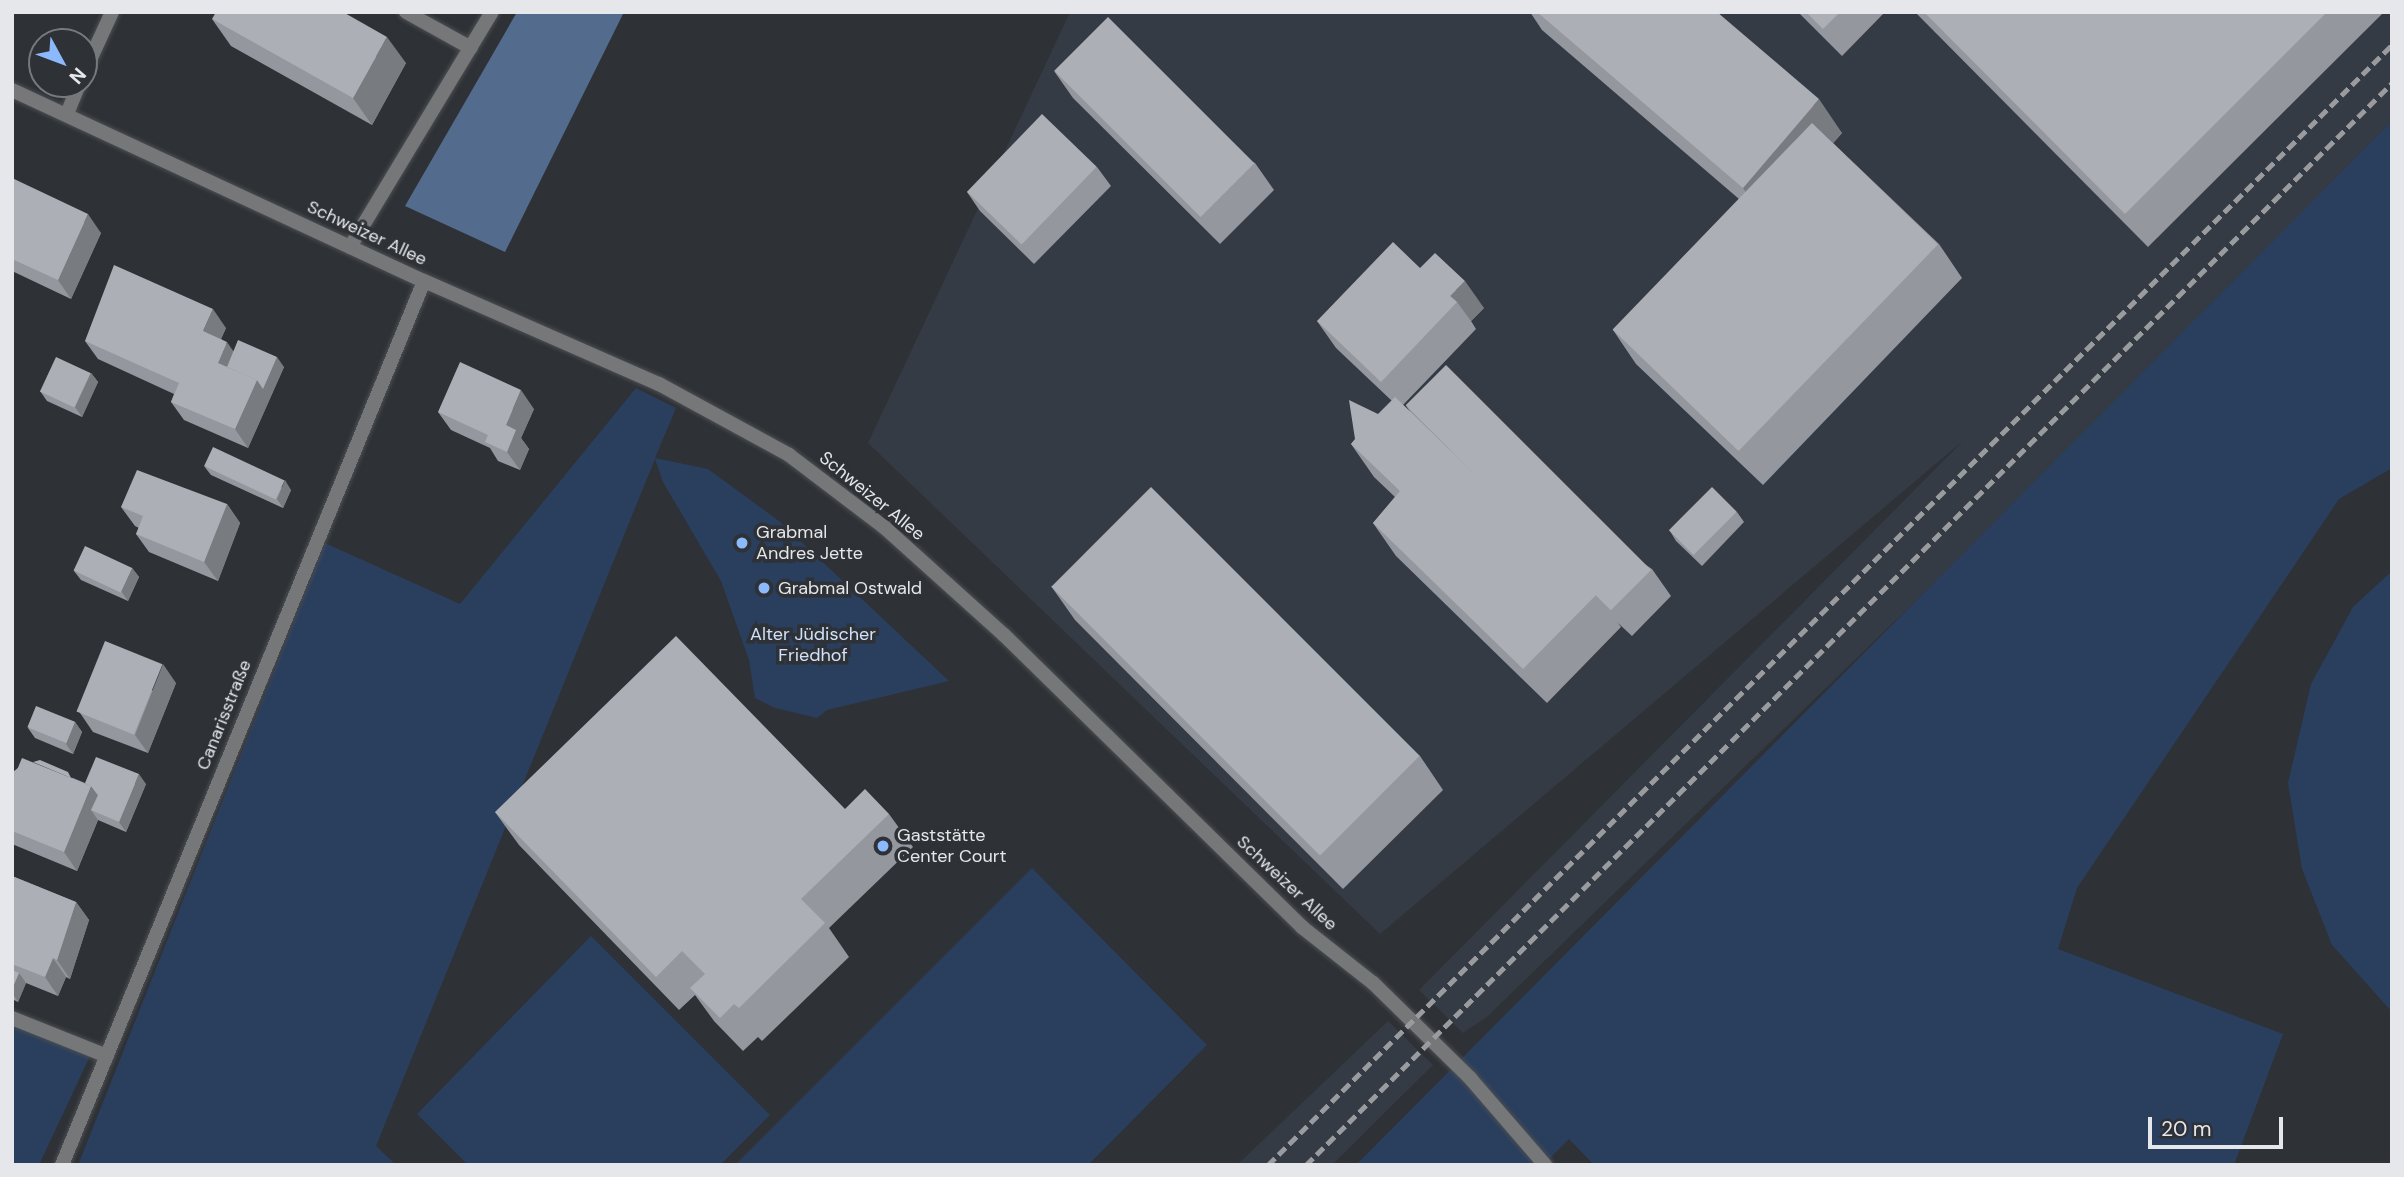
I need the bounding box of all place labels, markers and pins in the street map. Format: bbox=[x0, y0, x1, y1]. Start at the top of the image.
place label: Grabmal Andres Jette bbox=[756, 522, 863, 564]
marker: Grabmal Andres Jette bbox=[734, 535, 750, 551]
place label: Grabmal Ostwald bbox=[778, 577, 922, 599]
marker: Grabmal Ostwald bbox=[756, 580, 772, 596]
place label: Gaststätte Center Court bbox=[897, 825, 1007, 868]
marker: Gaststätte Center Court bbox=[875, 838, 891, 854]

